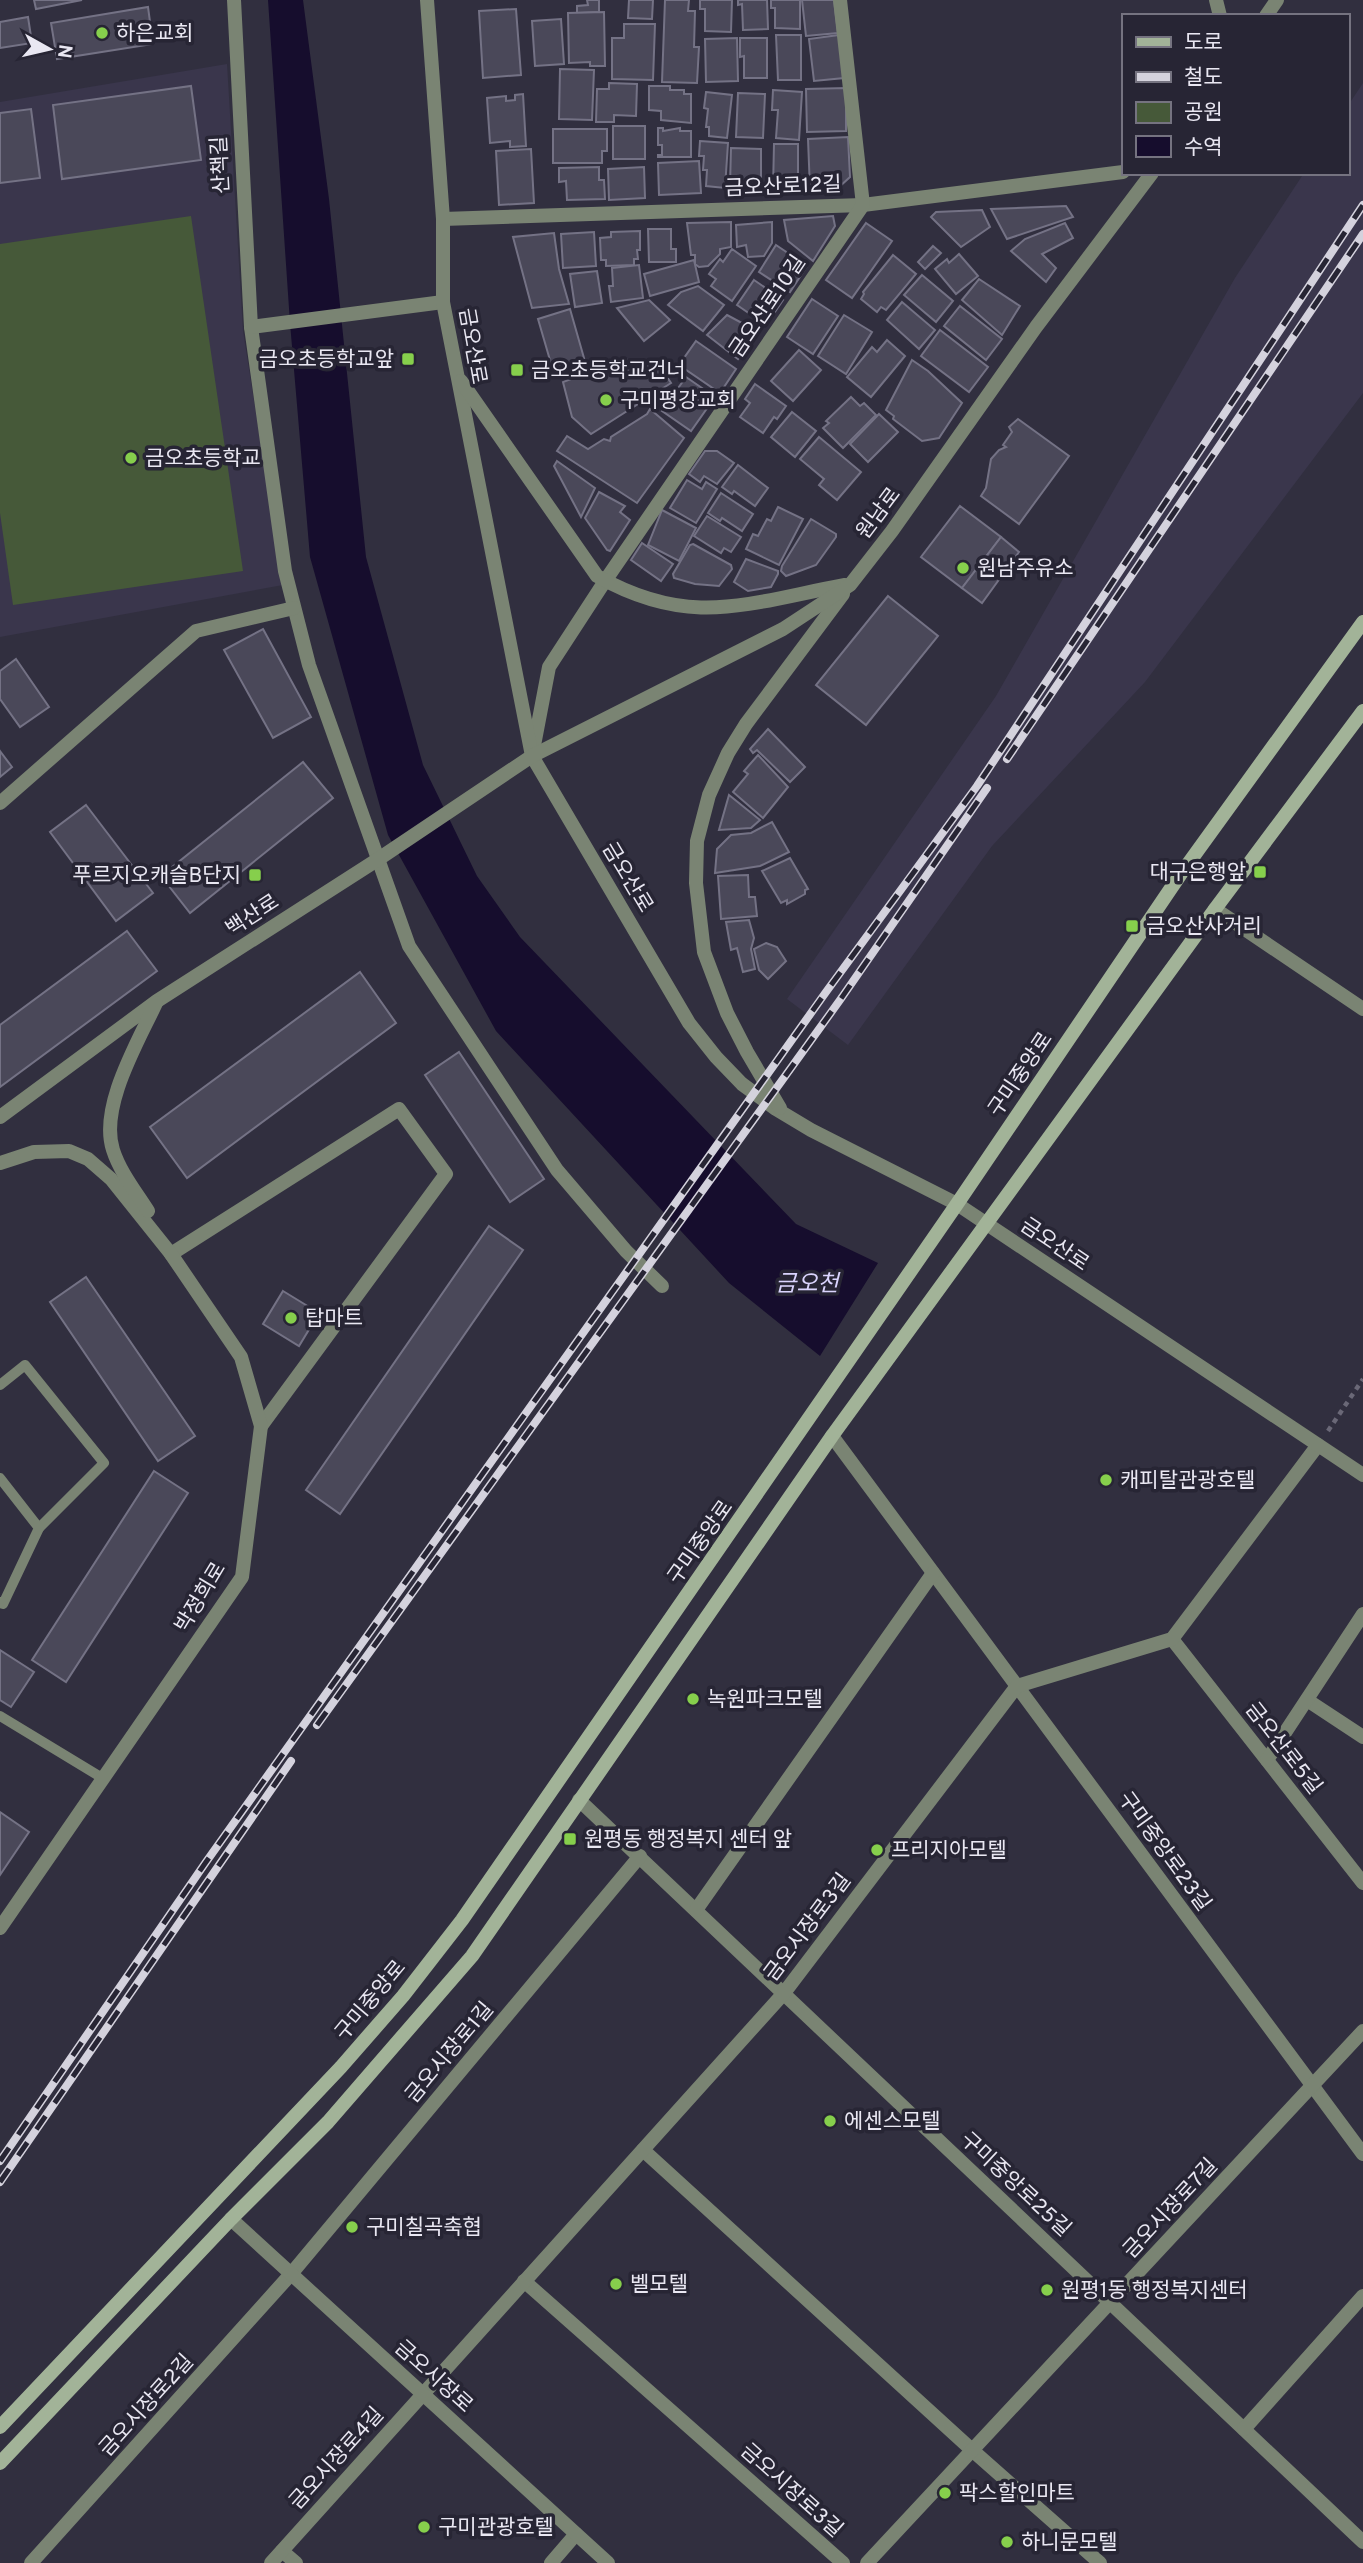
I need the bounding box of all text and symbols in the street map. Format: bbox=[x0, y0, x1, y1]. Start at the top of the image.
north arrow bbox=[14, 14, 84, 84]
legend bbox=[1122, 14, 1349, 175]
place label: 하은교회 bbox=[116, 21, 193, 48]
marker: 하은교회 bbox=[94, 25, 110, 41]
text: 도로 bbox=[1184, 30, 1223, 57]
text: N bbox=[51, 43, 77, 60]
text: 철도 bbox=[1184, 65, 1223, 92]
text: 공원 bbox=[1184, 100, 1223, 127]
street label: 산책길 bbox=[206, 135, 236, 195]
text: 수역 bbox=[1184, 135, 1223, 162]
street label: 금오산로12길 bbox=[724, 172, 842, 203]
street label: 금오산로10길 bbox=[724, 250, 812, 363]
street label: 금오산로 bbox=[452, 306, 492, 387]
place label: 금오초등학교앞 bbox=[259, 347, 394, 374]
marker: 금오초등학교앞 bbox=[400, 351, 416, 367]
place label: 금오초등학교건너 bbox=[531, 358, 686, 385]
marker: 금오초등학교건너 bbox=[509, 362, 525, 378]
place label: 구미평강교회 bbox=[620, 388, 736, 415]
marker: 구미평강교회 bbox=[598, 392, 614, 408]
place label: 금오초등학교 bbox=[145, 446, 261, 473]
marker: 금오초등학교 bbox=[123, 450, 139, 466]
street label: 원남로 bbox=[851, 483, 907, 545]
place label: 원남주유소 bbox=[977, 556, 1074, 583]
marker: 원남주유소 bbox=[955, 560, 971, 576]
street label: 금오산로 bbox=[595, 838, 658, 918]
place label: 대구은행앞 bbox=[1149, 860, 1246, 887]
place label: 푸르지오캐슬B단지 bbox=[73, 863, 241, 890]
marker: 대구은행앞 bbox=[1252, 864, 1268, 880]
marker: 푸르지오캐슬B단지 bbox=[247, 867, 263, 883]
street label: 백산로 bbox=[221, 889, 284, 943]
place label: 금오산사거리 bbox=[1146, 914, 1262, 941]
marker: 금오산사거리 bbox=[1124, 918, 1140, 934]
street label: 구미중앙로 bbox=[983, 1027, 1059, 1122]
street label: 금오산로 bbox=[1015, 1212, 1094, 1278]
water label: 금오천 bbox=[775, 1271, 842, 1300]
place label: 탑마트 bbox=[305, 1306, 363, 1333]
marker: 탑마트 bbox=[283, 1310, 299, 1326]
place label: 캐피탈관광호텔 bbox=[1120, 1468, 1255, 1495]
marker: 캐피탈관광호텔 bbox=[1098, 1472, 1114, 1488]
street label: 구미중앙로 bbox=[662, 1496, 740, 1590]
street label: 박정희로 bbox=[170, 1558, 233, 1638]
place label: 녹원파크모텔 bbox=[707, 1687, 823, 1714]
marker: 녹원파크모텔 bbox=[685, 1691, 701, 1707]
street label: 금오산로5길 bbox=[1238, 1697, 1327, 1800]
street label: 구미중앙로23길 bbox=[1111, 1787, 1216, 1917]
place label: 원평동 행정복지 센터 앞 bbox=[584, 1827, 792, 1854]
marker: 원평동 행정복지 센터 앞 bbox=[562, 1831, 578, 1847]
place label: 프리지아모텔 bbox=[891, 1838, 1007, 1865]
marker: 프리지아모텔 bbox=[869, 1842, 885, 1858]
street label: 금오시장로3길 bbox=[759, 1868, 858, 1987]
street label: 구미중앙로 bbox=[330, 1955, 413, 2047]
street label: 금오시장로1길 bbox=[400, 1997, 500, 2109]
place label: 에센스모텔 bbox=[844, 2109, 941, 2136]
marker: 에센스모텔 bbox=[822, 2113, 838, 2129]
street label: 구미중앙로25길 bbox=[954, 2127, 1076, 2243]
street label: 금오시장로7길 bbox=[1118, 2153, 1224, 2265]
place label: 구미칠곡축협 bbox=[366, 2215, 482, 2242]
marker: 구미칠곡축협 bbox=[344, 2219, 360, 2235]
place label: 벨모텔 bbox=[630, 2272, 688, 2299]
marker: 벨모텔 bbox=[608, 2276, 624, 2292]
place label: 원평1동 행정복지센터 bbox=[1061, 2278, 1248, 2305]
marker: 원평1동 행정복지센터 bbox=[1039, 2282, 1055, 2298]
street label: 금오시장로 bbox=[388, 2335, 478, 2419]
street label: 금오시장로2길 bbox=[94, 2349, 200, 2463]
street label: 금오시장로4길 bbox=[284, 2402, 390, 2516]
street label: 금오시장로3길 bbox=[734, 2438, 848, 2544]
place label: 팍스할인마트 bbox=[959, 2481, 1075, 2508]
marker: 팍스할인마트 bbox=[937, 2485, 953, 2501]
place label: 구미관광호텔 bbox=[438, 2515, 554, 2542]
marker: 구미관광호텔 bbox=[416, 2519, 432, 2535]
place label: 하니문모텔 bbox=[1021, 2530, 1118, 2557]
marker: 하니문모텔 bbox=[999, 2534, 1015, 2550]

